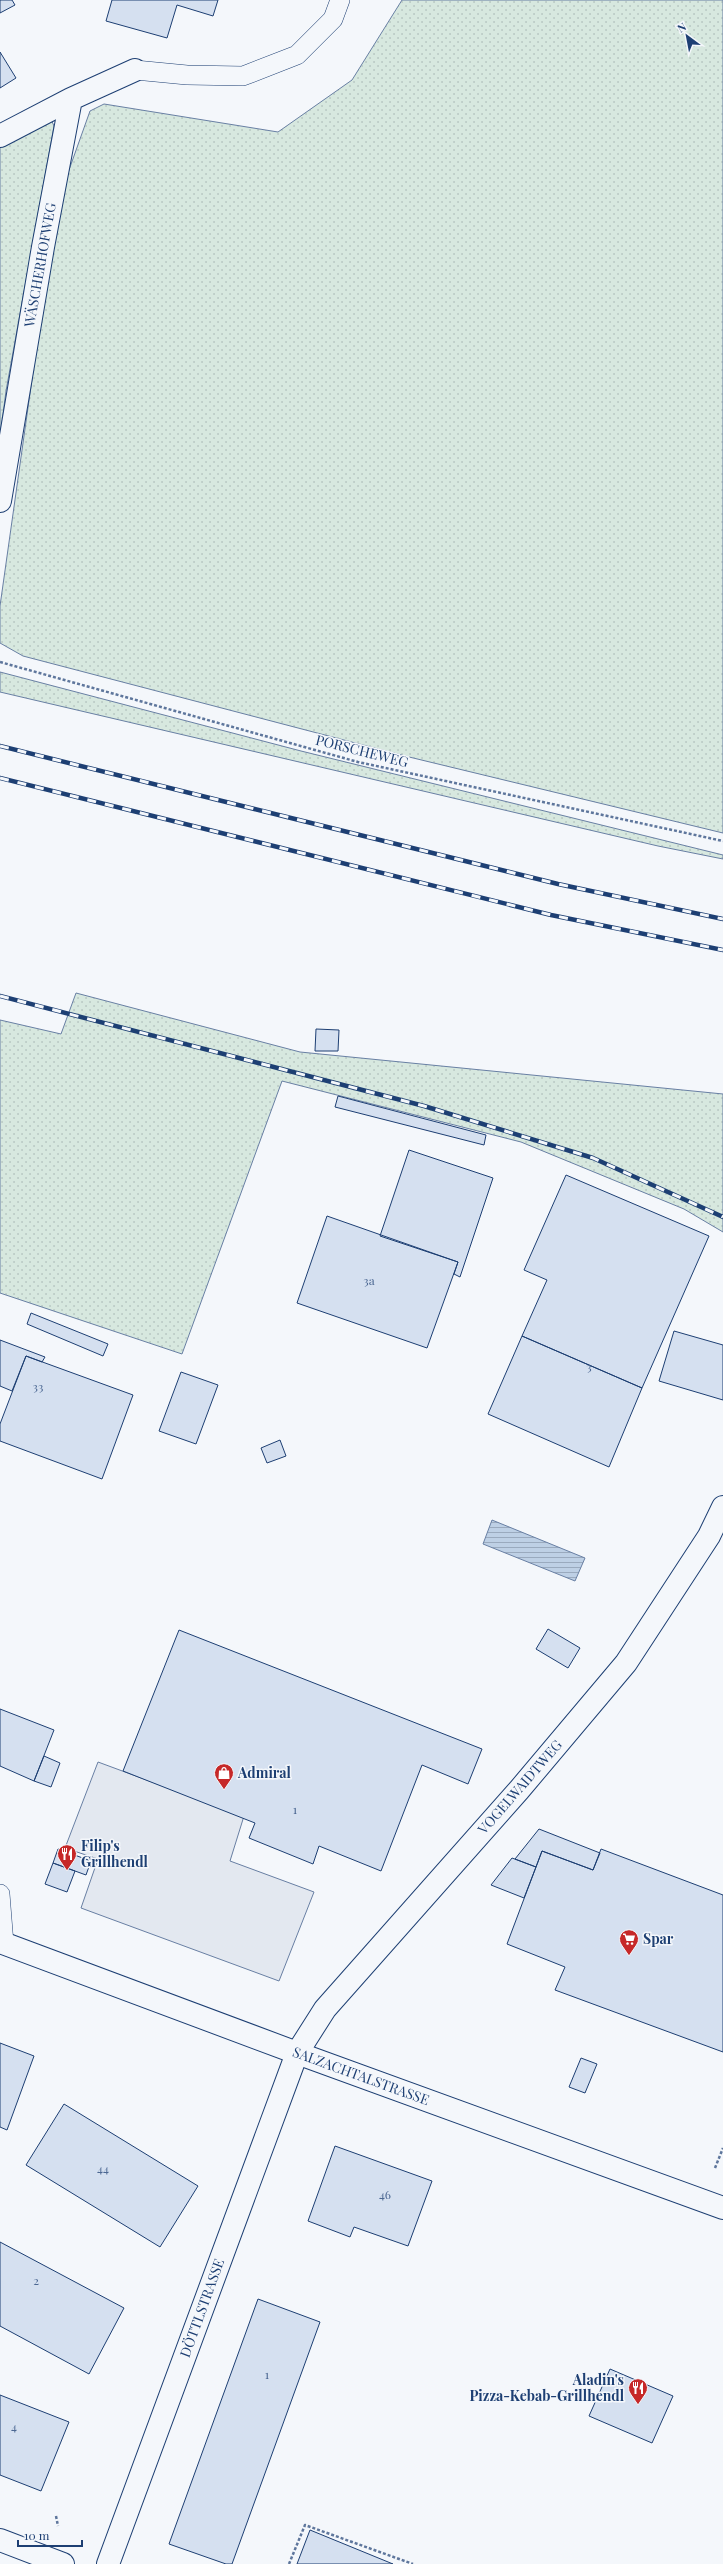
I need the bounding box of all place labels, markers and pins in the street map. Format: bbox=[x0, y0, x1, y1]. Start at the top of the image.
shop icon: Admiral bbox=[213, 1762, 235, 1790]
place label: Admiral bbox=[237, 1763, 292, 1782]
place label: Filip's Grillhendl bbox=[81, 1836, 149, 1871]
restaurant icon: Filip's Grillhendl bbox=[56, 1843, 78, 1871]
supermarket icon: Spar bbox=[618, 1928, 640, 1956]
place label: Spar bbox=[643, 1929, 674, 1948]
place label: Aladin's Pizza-Kebab-Grillhendl bbox=[469, 2370, 625, 2405]
restaurant icon: Aladin's Pizza-Kebab-Grillhendl bbox=[627, 2377, 649, 2405]

